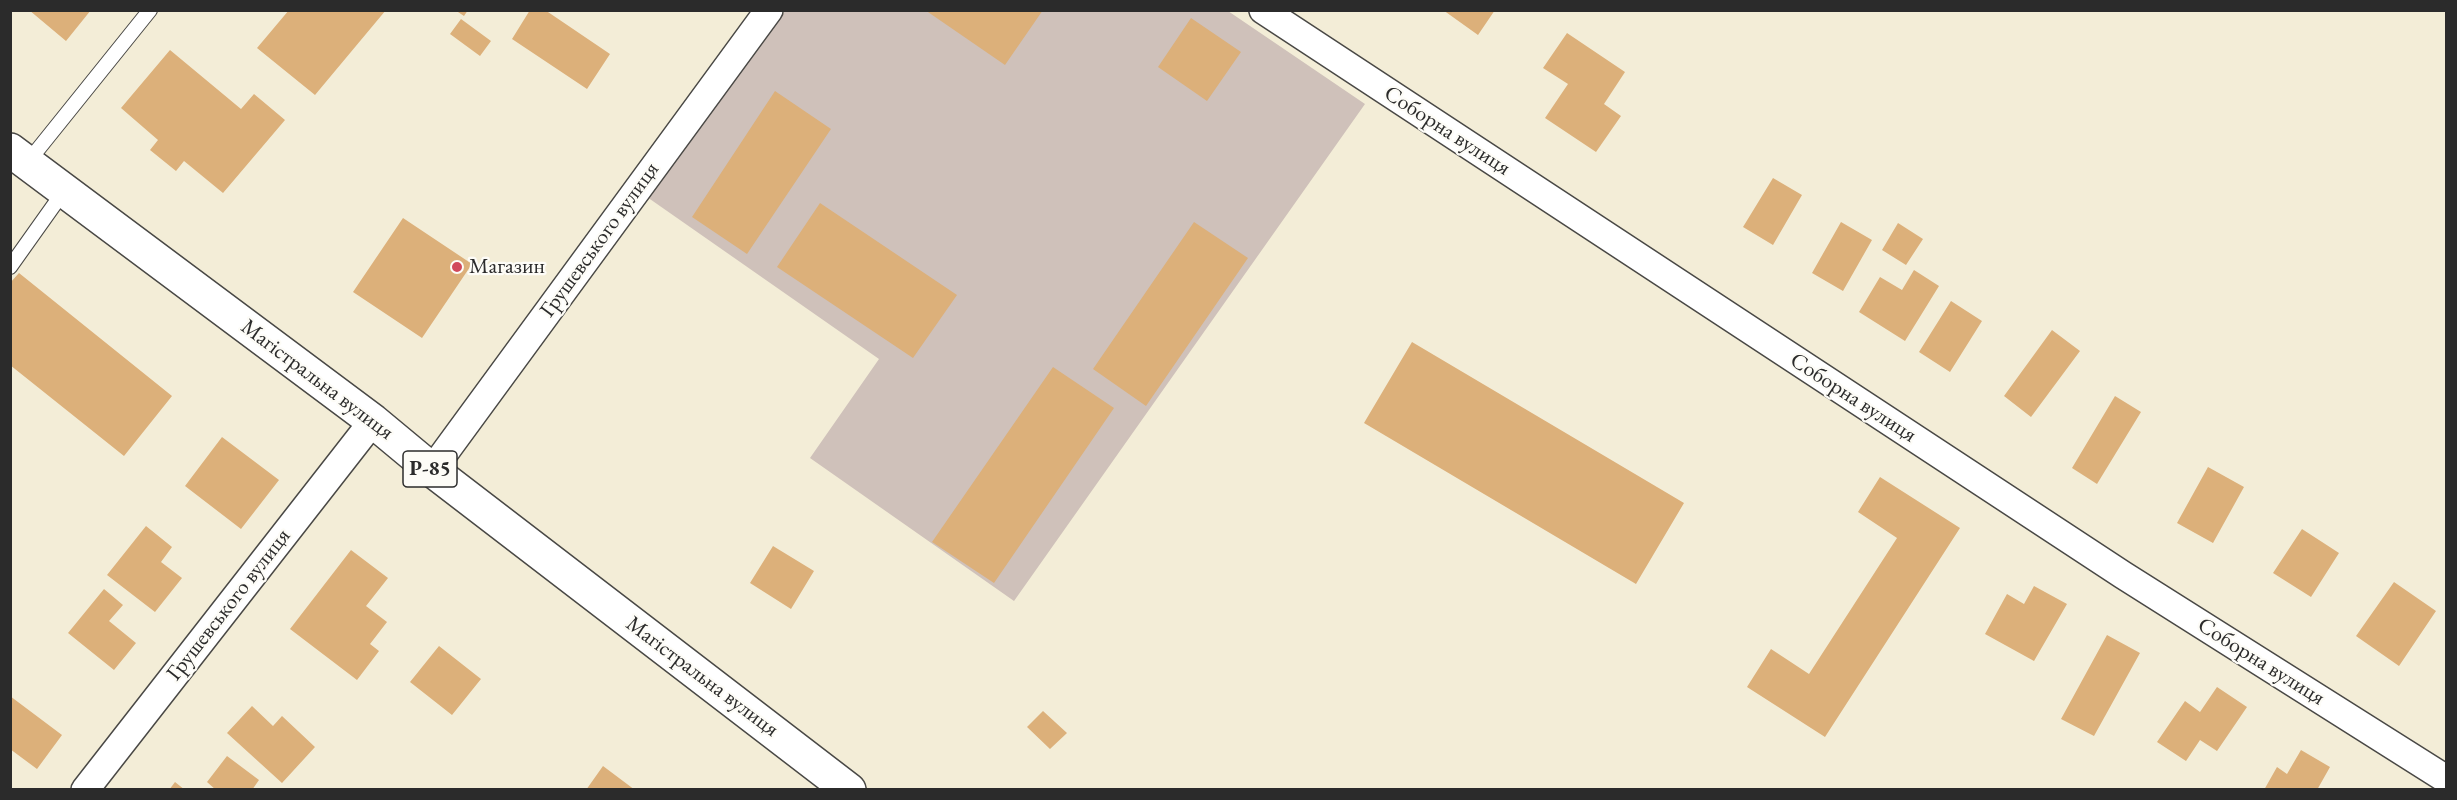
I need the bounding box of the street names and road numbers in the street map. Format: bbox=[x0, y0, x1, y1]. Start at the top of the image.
street label: Соборна вулиця bbox=[1379, 80, 1515, 182]
street label: Грушевського вулиця bbox=[535, 157, 665, 323]
street label: Магістральна вулиця bbox=[235, 314, 399, 446]
street label: Соборна вулиця bbox=[1785, 347, 1921, 449]
road number: Р-85 bbox=[403, 451, 457, 487]
street label: Грушевського вулиця bbox=[162, 524, 296, 686]
street label: Магістральна вулиця bbox=[620, 611, 784, 743]
street label: Соборна вулиця bbox=[2192, 612, 2330, 712]

